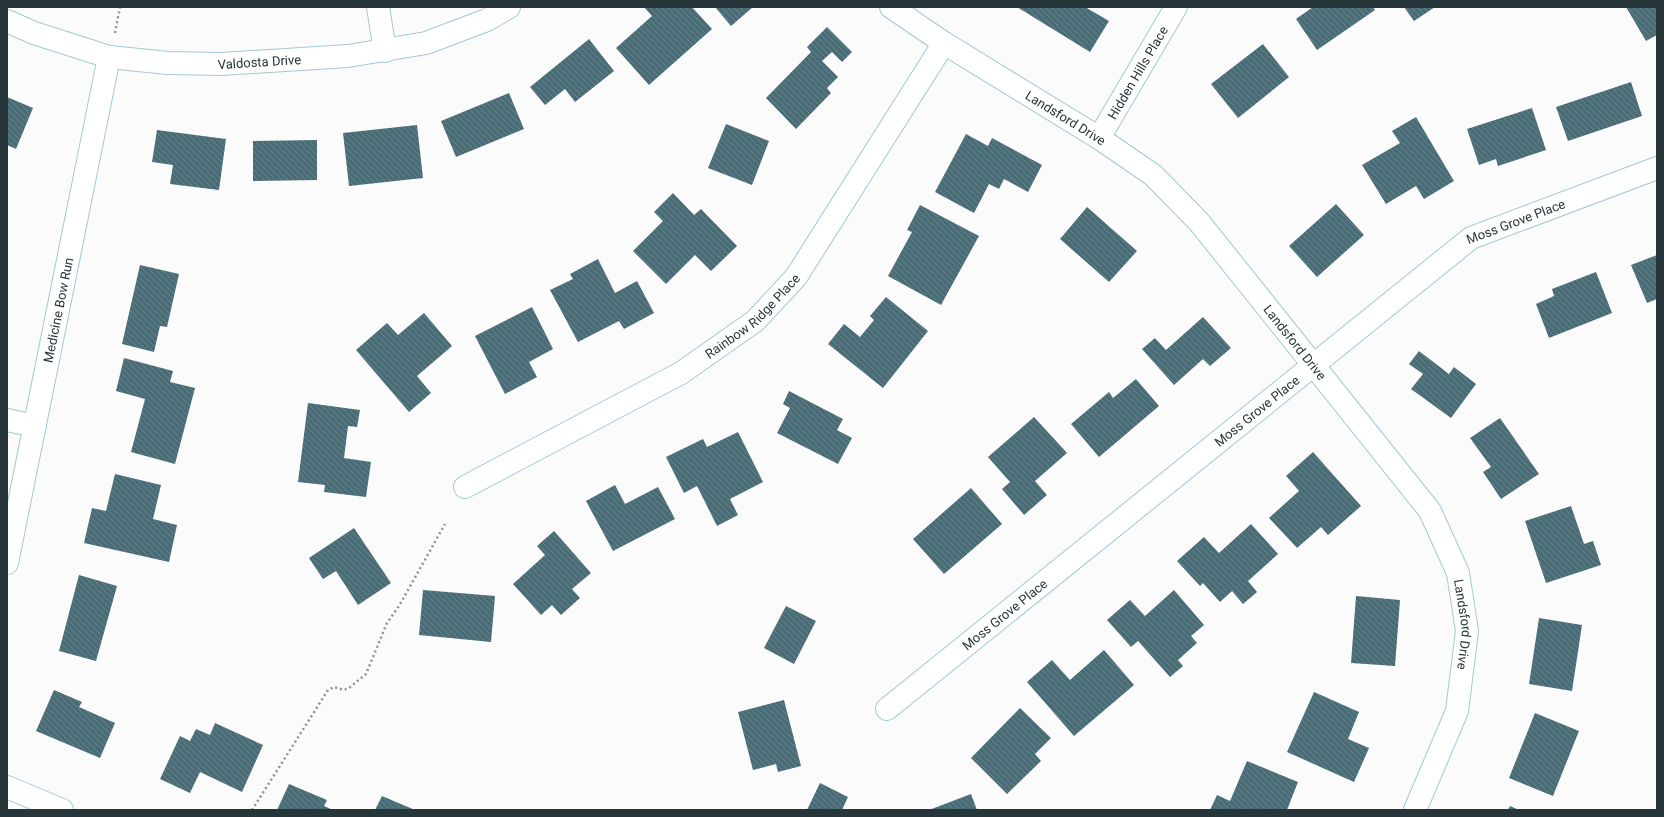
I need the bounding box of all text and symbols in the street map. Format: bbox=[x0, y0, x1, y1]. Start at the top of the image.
street label: Hidden Hills Place bbox=[1105, 23, 1171, 122]
street label: Valdosta Drive bbox=[217, 52, 302, 72]
street label: Landsford Drive bbox=[1023, 88, 1109, 149]
street label: Moss Grove Place bbox=[1464, 196, 1567, 247]
street label: Medicine Bow Run bbox=[41, 256, 76, 364]
street label: Rainbow Ridge Place bbox=[702, 271, 803, 362]
street label: Landsford Drive bbox=[1260, 302, 1329, 383]
street label: Moss Grove Place bbox=[1212, 373, 1302, 450]
street label: Moss Grove Place bbox=[959, 576, 1050, 653]
street label: Landsford Drive bbox=[1451, 578, 1474, 671]

